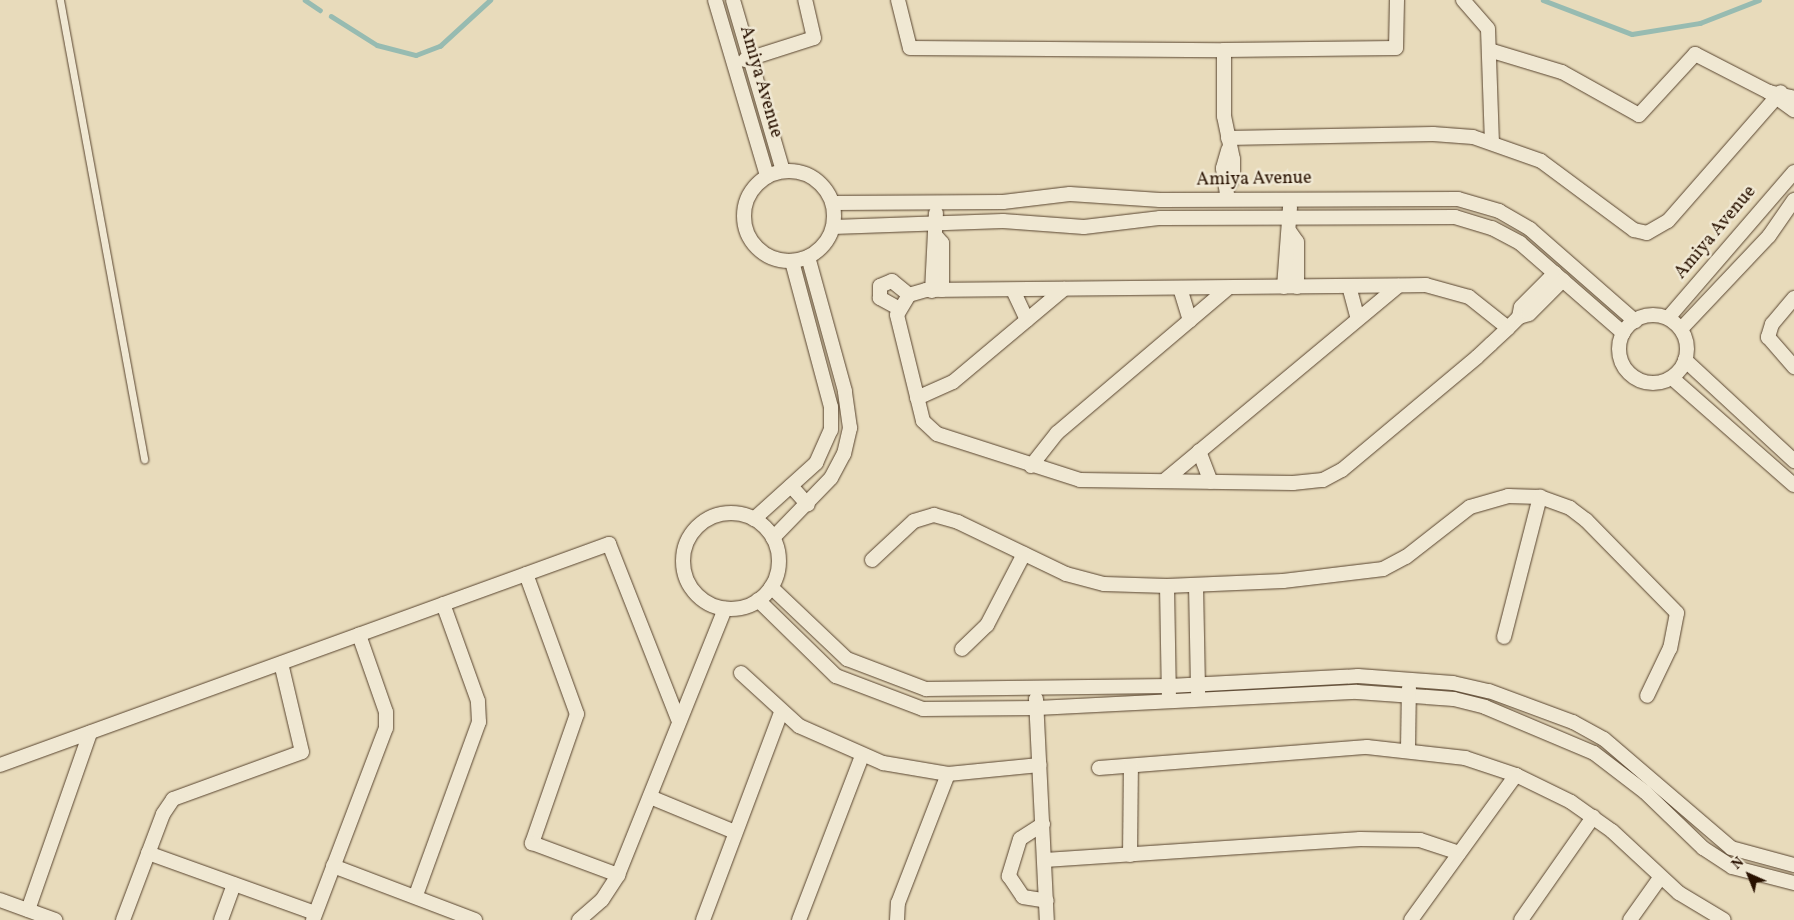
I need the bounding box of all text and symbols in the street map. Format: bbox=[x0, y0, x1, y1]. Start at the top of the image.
street label: Amiya Avenue bbox=[734, 24, 786, 140]
street label: Amiya Avenue bbox=[1196, 168, 1312, 192]
street label: Amiya Avenue bbox=[1671, 182, 1761, 284]
north arrow bbox=[1724, 850, 1774, 900]
text: N bbox=[1728, 853, 1748, 874]

